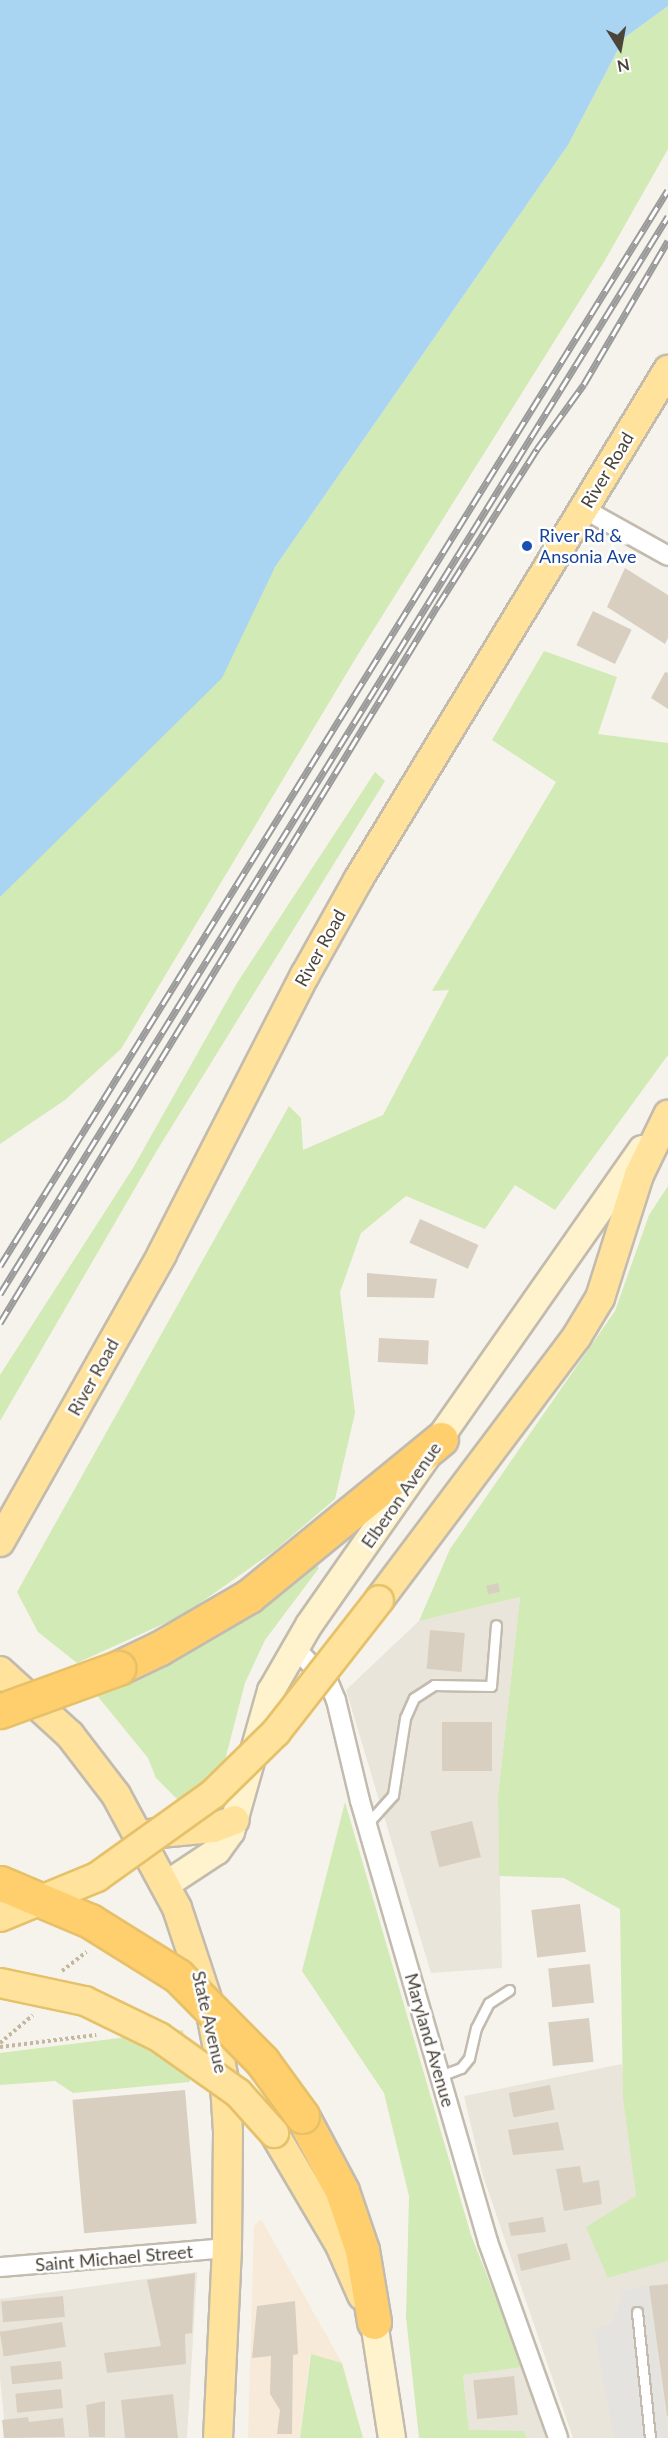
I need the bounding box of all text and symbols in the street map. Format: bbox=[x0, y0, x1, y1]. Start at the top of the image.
north arrow bbox=[590, 18, 650, 78]
text: N bbox=[616, 56, 631, 77]
street label: River Road bbox=[576, 428, 638, 512]
place label: River Rd & Ansonia Ave bbox=[539, 525, 637, 568]
marker: River Rd & Ansonia Ave bbox=[520, 539, 534, 553]
street label: River Road bbox=[290, 906, 350, 990]
street label: River Road bbox=[63, 1335, 123, 1419]
street label: Elberon Avenue bbox=[356, 1438, 446, 1552]
street label: State Avenue bbox=[188, 1969, 232, 2075]
street label: Maryland Avenue bbox=[400, 1970, 460, 2110]
street label: Saint Michael Street bbox=[34, 2240, 194, 2276]

